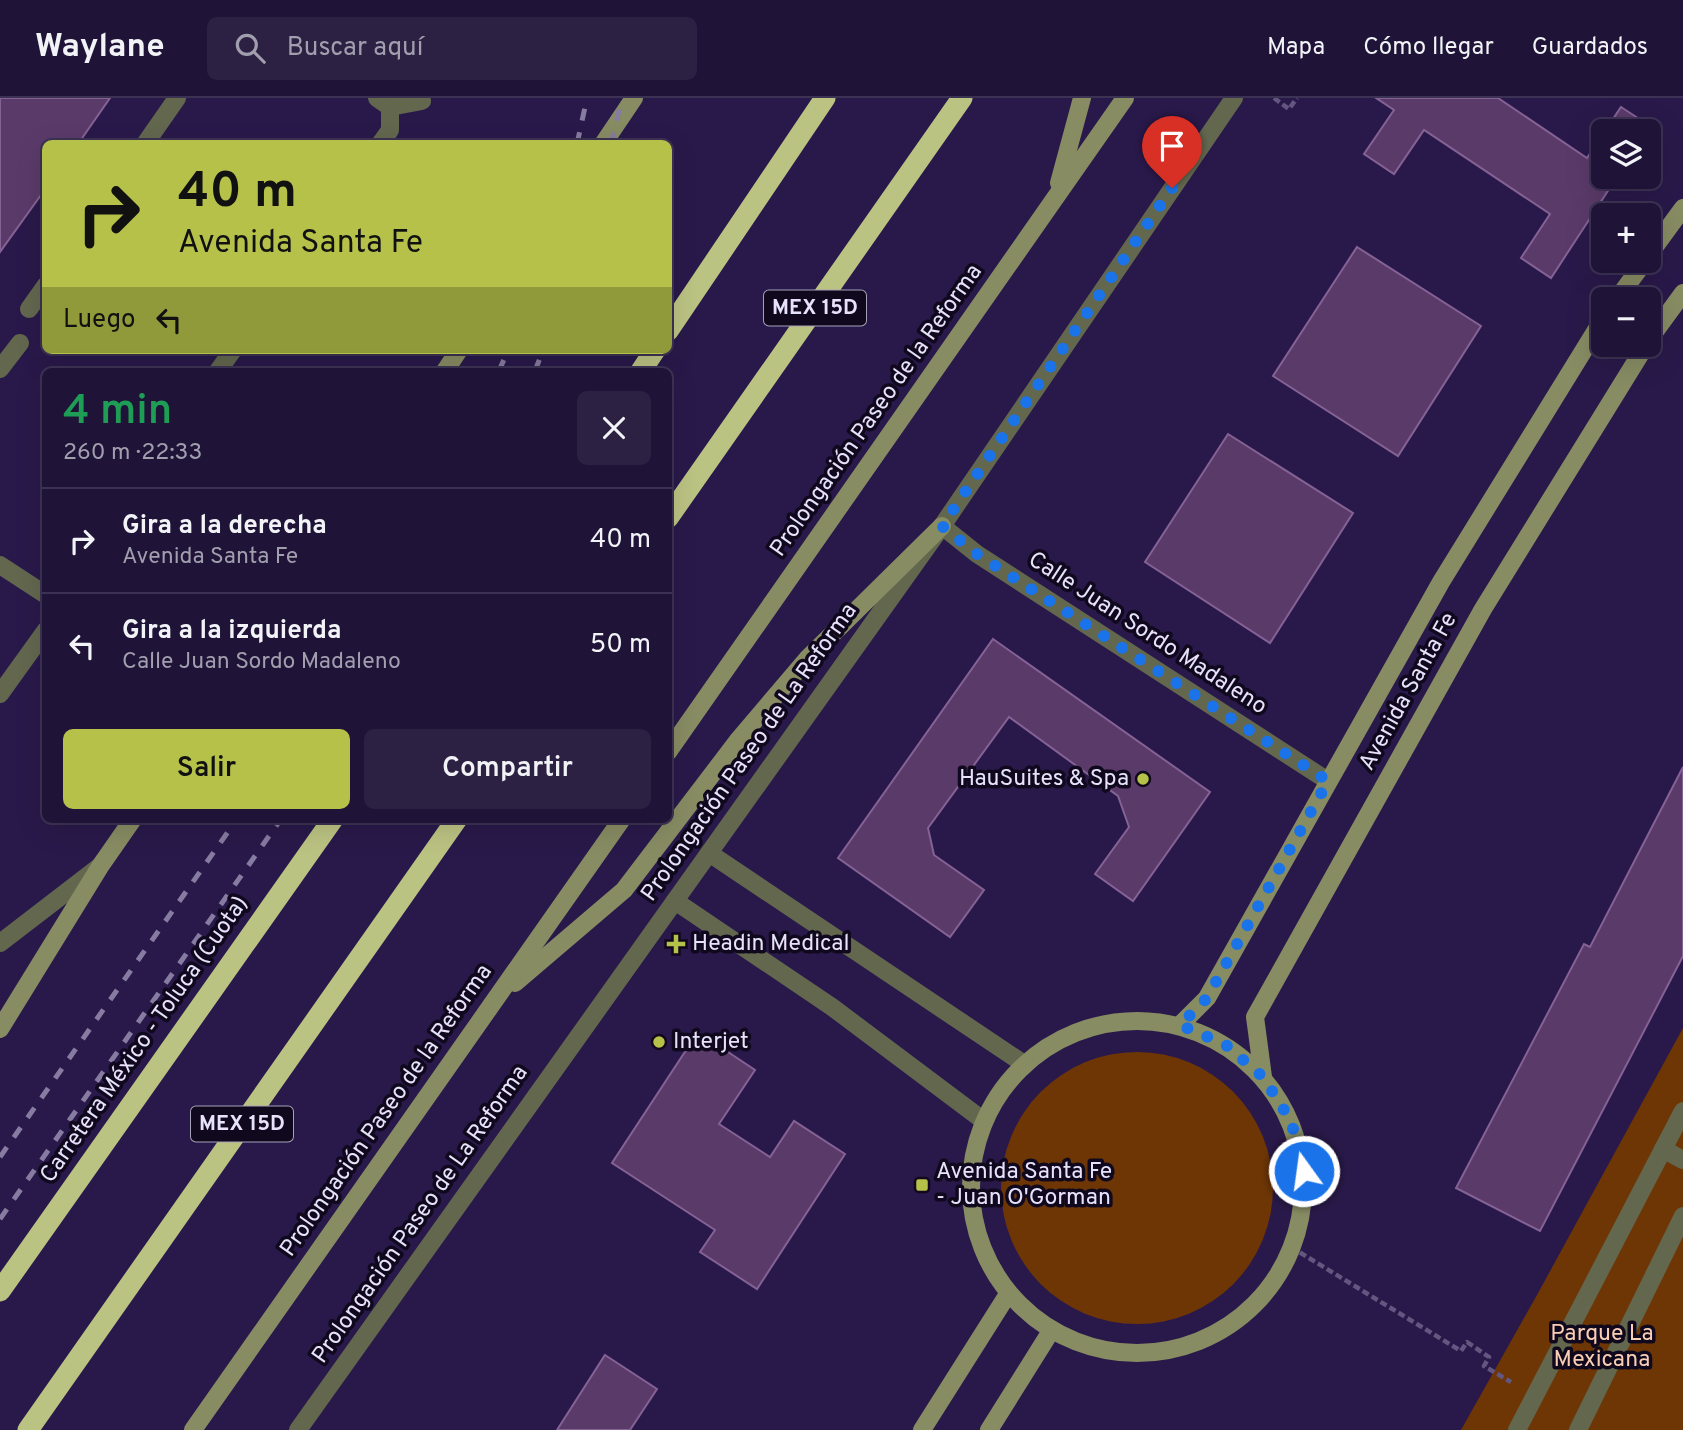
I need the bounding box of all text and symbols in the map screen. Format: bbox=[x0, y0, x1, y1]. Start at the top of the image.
search box bbox=[207, 17, 697, 80]
text: Waylane bbox=[35, 27, 165, 69]
icon: search bbox=[231, 29, 269, 67]
text: Buscar aquí bbox=[287, 32, 423, 65]
text: Mapa bbox=[1267, 33, 1325, 63]
text: Cómo llegar bbox=[1363, 33, 1494, 63]
text: Guardados bbox=[1532, 33, 1648, 63]
pin bbox=[1142, 116, 1202, 188]
map controls bbox=[1591, 119, 1661, 357]
button: layers bbox=[1591, 119, 1661, 189]
icon: arrive bbox=[1153, 127, 1191, 165]
text: 40 m bbox=[178, 163, 297, 225]
icon: right bbox=[63, 168, 154, 259]
button: + bbox=[1591, 203, 1661, 273]
text: Avenida Santa Fe bbox=[178, 224, 423, 264]
street label: Prolongación Paseo de la Reforma bbox=[765, 259, 989, 563]
button: − bbox=[1591, 287, 1661, 357]
road number: MEX 15D bbox=[764, 290, 866, 326]
icon: left bbox=[150, 301, 188, 339]
text: Luego bbox=[63, 304, 136, 337]
text: 4 min bbox=[63, 386, 172, 439]
button: close bbox=[577, 391, 651, 465]
text: 260 m · 22:33 bbox=[63, 439, 202, 468]
text: Gira a la derecha bbox=[122, 510, 327, 543]
icon: right bbox=[63, 522, 101, 560]
text: 40 m bbox=[590, 524, 651, 557]
text: Avenida Santa Fe bbox=[122, 543, 298, 572]
street label: Calle Juan Sordo Madaleno bbox=[1022, 546, 1272, 722]
street label: Prolongación Paseo de La Reforma bbox=[636, 598, 864, 908]
street label: Avenida Santa Fe bbox=[1354, 608, 1464, 776]
text: Gira a la izquierda bbox=[122, 615, 341, 648]
icon: left bbox=[63, 627, 101, 665]
text: 50 m bbox=[590, 629, 651, 662]
text: Calle Juan Sordo Madaleno bbox=[122, 648, 401, 677]
button: Salir bbox=[63, 729, 350, 809]
button: Compartir bbox=[364, 729, 651, 809]
place label: HauSuites & Spa bbox=[959, 765, 1129, 794]
marker: HauSuites & Spa bbox=[1135, 771, 1151, 787]
street label: Carretera México - Toluca (Cuota) bbox=[35, 891, 255, 1189]
place label: Headin Medical bbox=[692, 930, 849, 959]
marker: Headin Medical bbox=[666, 934, 686, 954]
street label: Prolongación Paseo de la Reforma bbox=[275, 959, 499, 1263]
place label: Interjet bbox=[673, 1028, 749, 1057]
marker: Interjet bbox=[651, 1034, 667, 1050]
street label: Prolongación Paseo de La Reforma bbox=[307, 1060, 535, 1370]
road number: MEX 15D bbox=[191, 1107, 293, 1142]
position arrow bbox=[1267, 1134, 1341, 1208]
place label: Avenida Santa Fe - Juan O'Gorman bbox=[936, 1158, 1112, 1213]
marker: Avenida Santa Fe - Juan O'Gorman bbox=[914, 1177, 930, 1193]
park label: Parque La Mexicana bbox=[1550, 1320, 1654, 1375]

